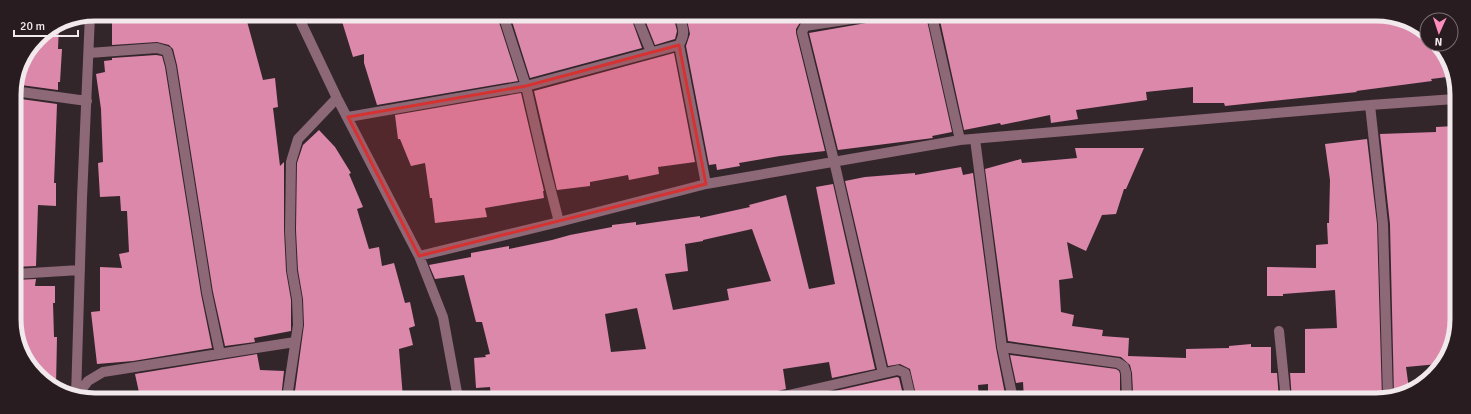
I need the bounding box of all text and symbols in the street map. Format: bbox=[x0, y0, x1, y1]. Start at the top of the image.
scale bar bbox=[14, 12, 78, 38]
north arrow bbox=[1419, 12, 1459, 52]
text: 20 m bbox=[20, 19, 45, 34]
text: N bbox=[1434, 35, 1443, 48]

